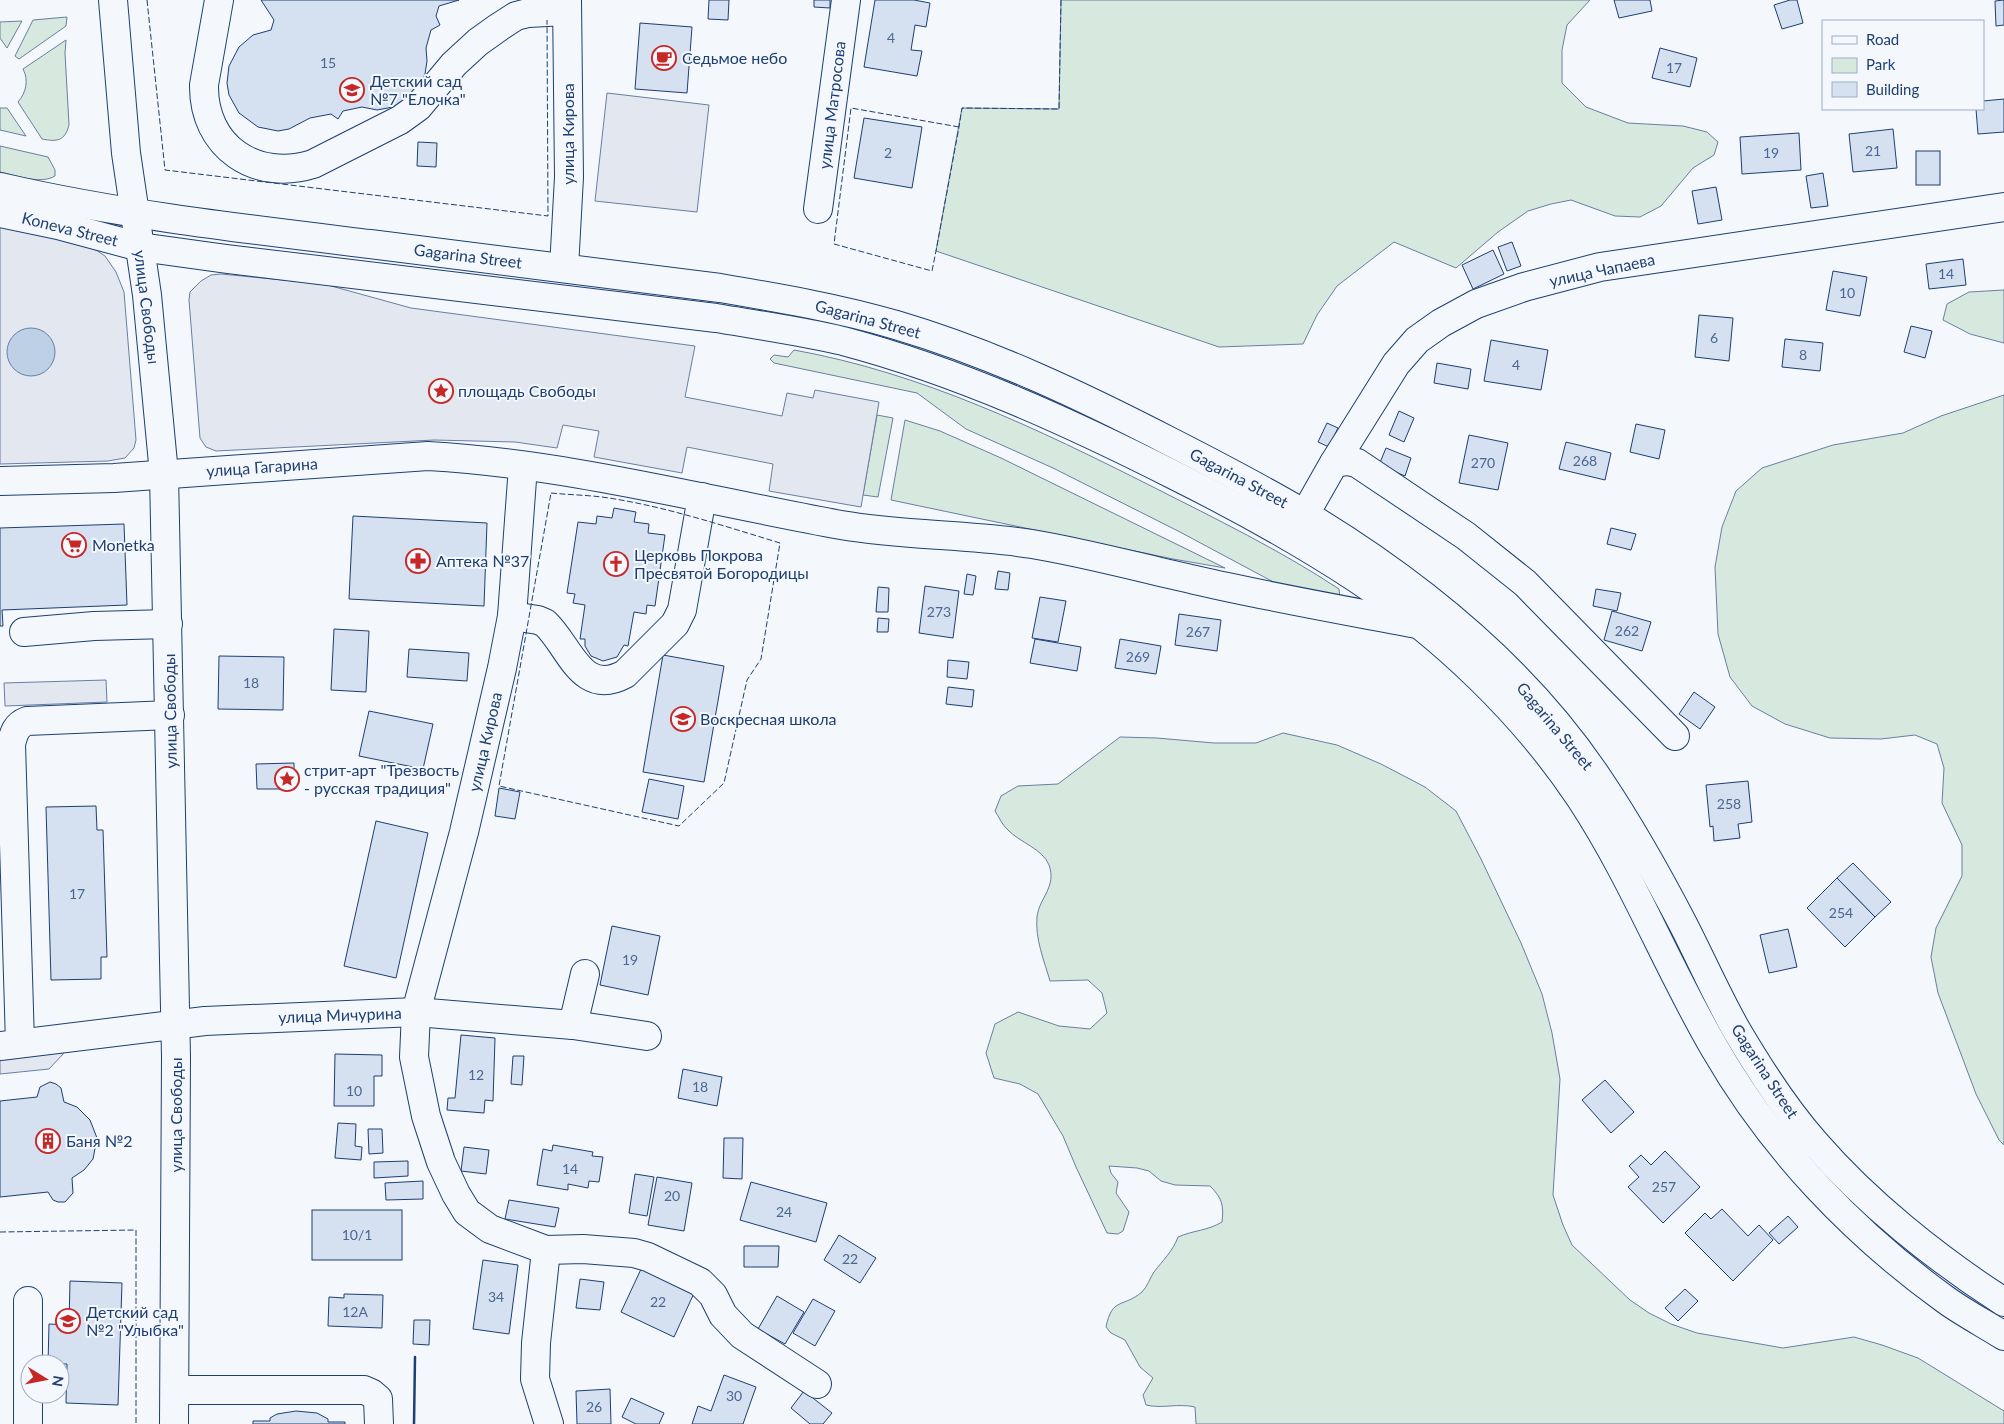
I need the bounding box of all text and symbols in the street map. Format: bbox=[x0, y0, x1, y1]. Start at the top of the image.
legend bbox=[1822, 20, 1984, 110]
house number: 4 bbox=[887, 29, 895, 46]
text: Road bbox=[1866, 30, 1899, 48]
street label: улица Матросова bbox=[814, 40, 849, 170]
cafe icon: Седьмое небо bbox=[651, 45, 677, 71]
place label: Седьмое небо bbox=[682, 48, 787, 67]
house number: 15 bbox=[320, 54, 336, 71]
text: Park bbox=[1866, 55, 1896, 73]
house number: 17 bbox=[1666, 59, 1682, 76]
place label: Детский сад №7 "Елочка" bbox=[370, 71, 466, 108]
school or university icon: Детский сад №7 "Елочка" bbox=[339, 77, 365, 103]
text: Building bbox=[1866, 80, 1919, 98]
street label: улица Кирова bbox=[558, 83, 577, 185]
house number: 21 bbox=[1865, 142, 1881, 159]
house number: 2 bbox=[884, 144, 892, 161]
house number: 19 bbox=[1763, 144, 1779, 161]
street label: Koneva Street bbox=[20, 207, 120, 250]
street label: Gagarina Street bbox=[413, 239, 523, 272]
street label: улица Свободы bbox=[131, 249, 164, 365]
street label: улица Чапаева bbox=[1547, 249, 1656, 290]
house number: 14 bbox=[1938, 265, 1954, 282]
house number: 10 bbox=[1839, 284, 1855, 301]
street label: Gagarina Street bbox=[813, 295, 923, 342]
house number: 6 bbox=[1710, 329, 1718, 346]
house number: 8 bbox=[1799, 346, 1807, 363]
house number: 4 bbox=[1512, 356, 1520, 373]
place icon: площадь Свободы bbox=[428, 378, 454, 404]
place label: площадь Свободы bbox=[458, 381, 596, 400]
street label: Gagarina Street bbox=[1187, 444, 1292, 512]
house number: 268 bbox=[1573, 452, 1597, 469]
street label: улица Гагарина bbox=[206, 453, 318, 480]
house number: 270 bbox=[1471, 454, 1495, 471]
supermarket icon: Monetka bbox=[61, 532, 87, 558]
place label: Monetka bbox=[92, 535, 155, 554]
place label: Церковь Покрова Пресвятой Богородицы bbox=[634, 545, 809, 582]
pharmacy icon: Аптека №37 bbox=[405, 548, 431, 574]
place label: Аптека №37 bbox=[436, 551, 529, 570]
church icon: Церковь Покрова Пресвятой Богородицы bbox=[603, 551, 629, 577]
house number: 273 bbox=[927, 603, 951, 620]
house number: 262 bbox=[1615, 622, 1639, 639]
house number: 267 bbox=[1186, 623, 1210, 640]
house number: 269 bbox=[1126, 648, 1150, 665]
street label: улица Свободы bbox=[159, 653, 180, 769]
house number: 18 bbox=[243, 674, 259, 691]
street label: Gagarina Street bbox=[1513, 678, 1598, 774]
street label: улица Кирова bbox=[464, 690, 505, 793]
school or university icon: Воскресная школа bbox=[670, 706, 696, 732]
place label: Воскресная школа bbox=[700, 709, 836, 728]
place label: стрит-арт "Трезвость - русская традиция" bbox=[304, 760, 459, 797]
place icon: стрит-арт "Трезвость - русская традиция" bbox=[274, 766, 300, 792]
house number: 258 bbox=[1717, 795, 1741, 812]
house number: 17 bbox=[69, 885, 85, 902]
house number: 254 bbox=[1829, 904, 1853, 921]
house number: 19 bbox=[622, 951, 638, 968]
street label: улица Мичурина bbox=[278, 1003, 402, 1026]
street label: Gagarina Street bbox=[1728, 1020, 1803, 1122]
street label: улица Свободы bbox=[166, 1057, 185, 1173]
house number: 12 bbox=[468, 1066, 484, 1083]
house number: 18 bbox=[692, 1078, 708, 1095]
house number: 10 bbox=[346, 1082, 362, 1099]
building icon: Баня №2 bbox=[35, 1128, 61, 1154]
place label: Баня №2 bbox=[66, 1131, 133, 1150]
house number: 14 bbox=[562, 1160, 578, 1177]
house number: 257 bbox=[1652, 1178, 1676, 1195]
house number: 20 bbox=[664, 1187, 680, 1204]
house number: 24 bbox=[776, 1203, 792, 1220]
house number: 10/1 bbox=[342, 1226, 372, 1243]
house number: 22 bbox=[842, 1250, 858, 1267]
house number: 34 bbox=[488, 1288, 504, 1305]
house number: 22 bbox=[650, 1293, 666, 1310]
place label: Детский сад №2 "Улыбка" bbox=[86, 1302, 184, 1339]
house number: 12А bbox=[342, 1303, 368, 1320]
school or university icon: Детский сад №2 "Улыбка" bbox=[55, 1308, 81, 1334]
north arrow bbox=[20, 1354, 70, 1404]
text: N bbox=[49, 1375, 68, 1388]
house number: 30 bbox=[726, 1387, 742, 1404]
house number: 26 bbox=[586, 1398, 602, 1415]

